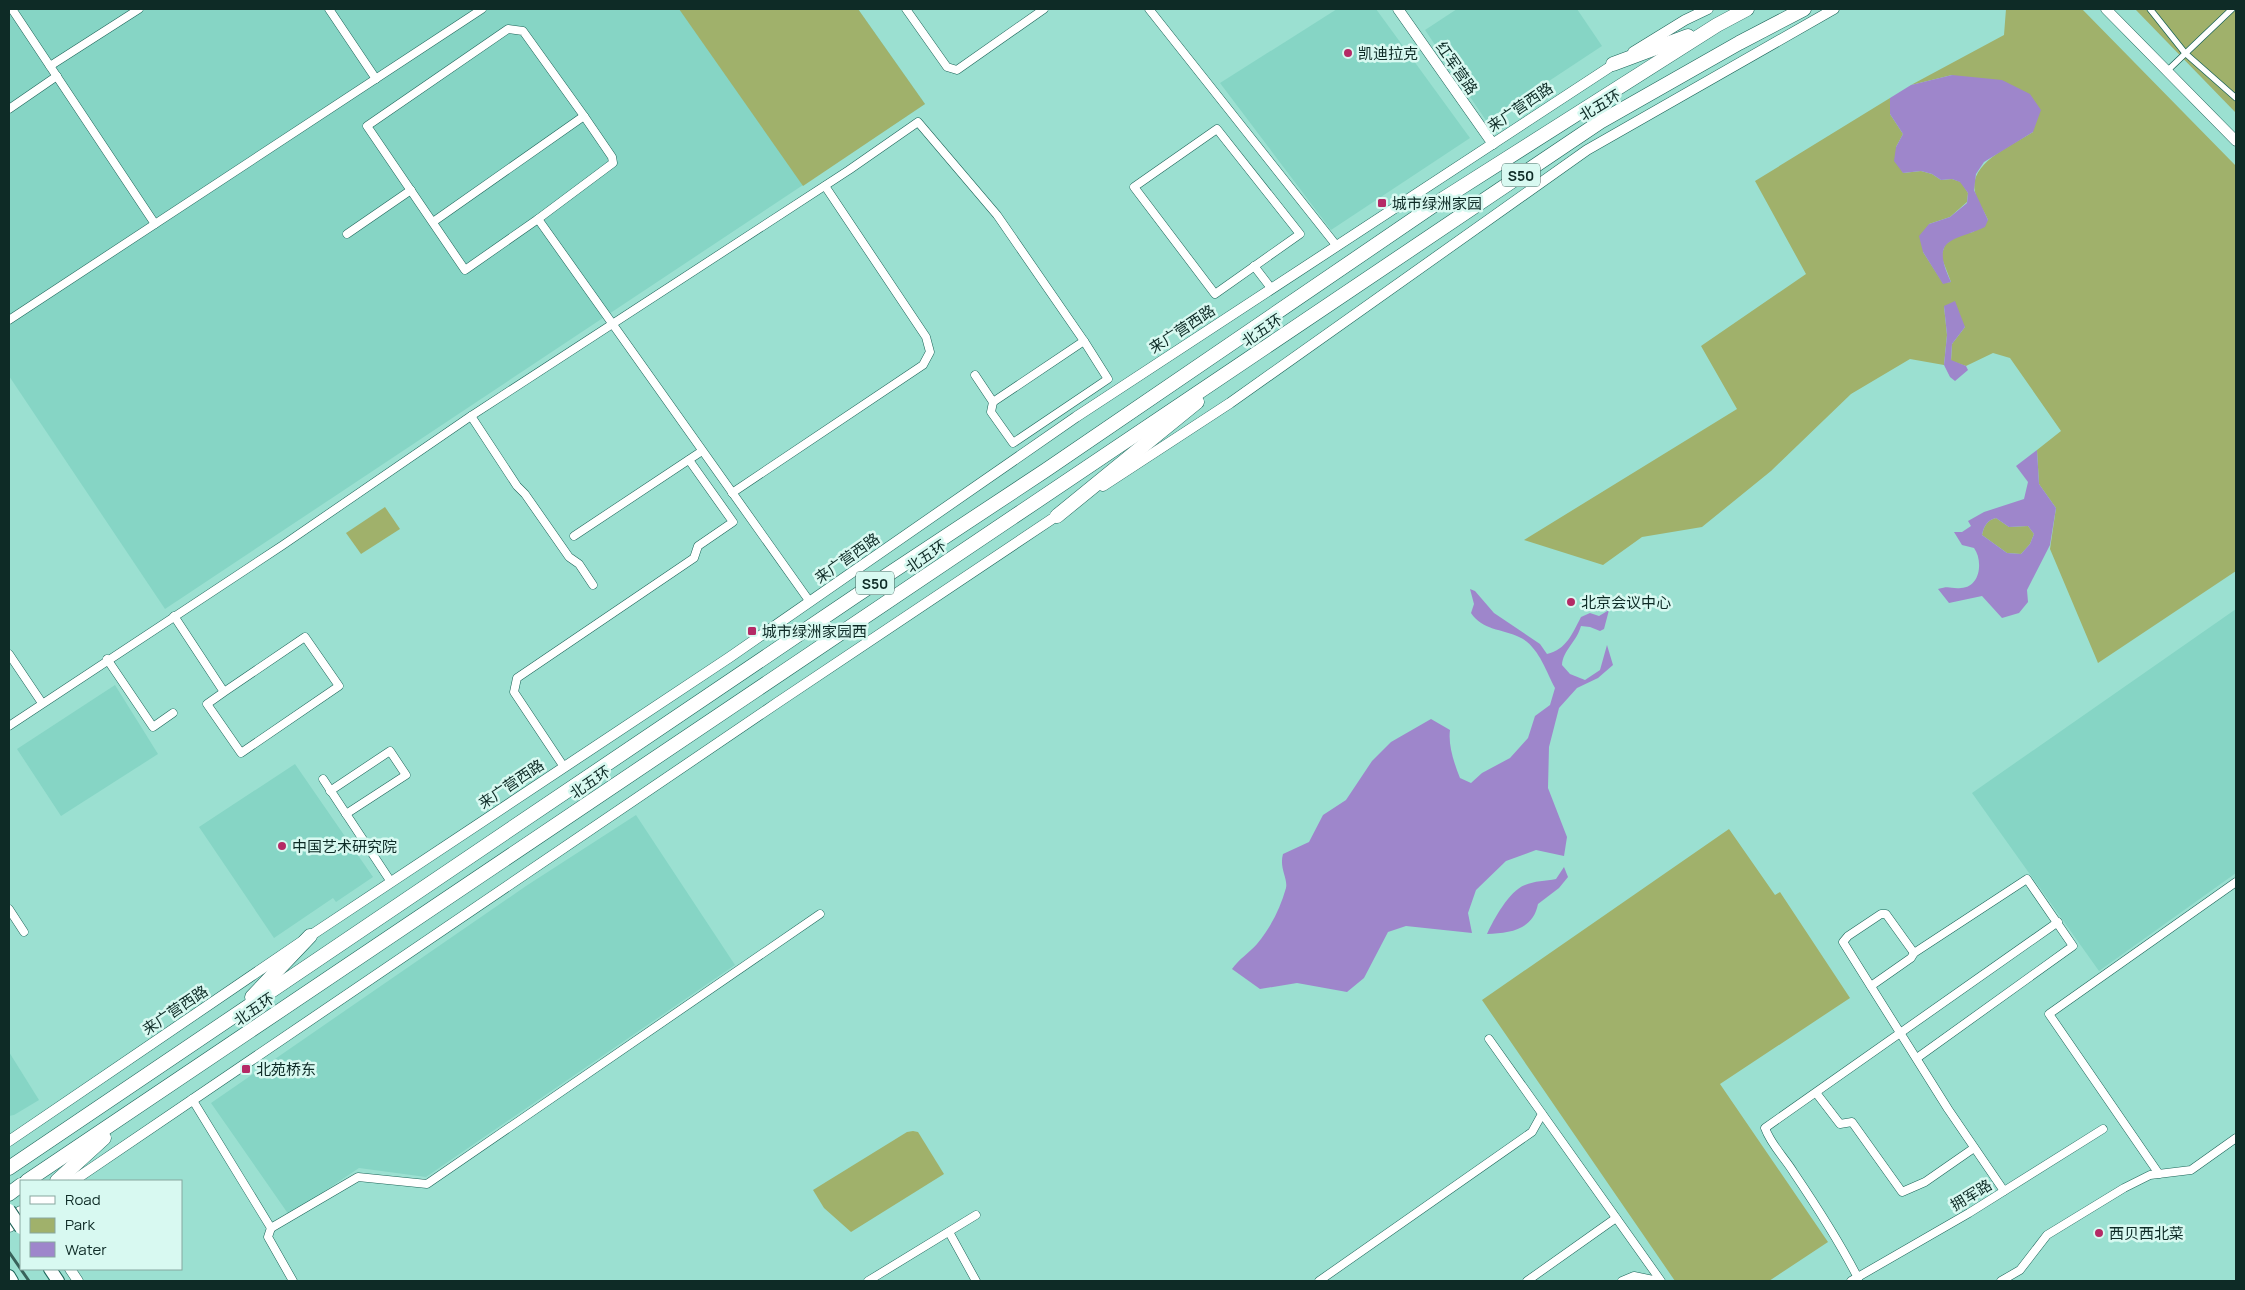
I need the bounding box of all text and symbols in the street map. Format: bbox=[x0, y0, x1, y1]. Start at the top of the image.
street label: 红军营路 bbox=[1431, 37, 1483, 99]
place label: 凯迪拉克 bbox=[1358, 43, 1418, 64]
marker: 凯迪拉克 bbox=[1342, 47, 1354, 59]
street label: 来广营西路 bbox=[1483, 77, 1557, 137]
street label: 北五环 bbox=[1575, 84, 1625, 126]
road number: S50 bbox=[1502, 164, 1540, 186]
place label: 城市绿洲家园 bbox=[1392, 193, 1482, 214]
marker: 城市绿洲家园 bbox=[1376, 197, 1388, 209]
street label: 来广营西路 bbox=[1145, 300, 1219, 358]
street label: 北五环 bbox=[1237, 309, 1287, 351]
street label: 来广营西路 bbox=[810, 528, 884, 588]
street label: 北五环 bbox=[901, 535, 951, 577]
road number: S50 bbox=[856, 572, 894, 594]
place label: 北京会议中心 bbox=[1581, 592, 1671, 613]
marker: 北京会议中心 bbox=[1565, 596, 1577, 608]
place label: 城市绿洲家园西 bbox=[762, 621, 867, 642]
marker: 城市绿洲家园西 bbox=[746, 625, 758, 637]
street label: 来广营西路 bbox=[474, 754, 548, 814]
street label: 北五环 bbox=[565, 761, 615, 803]
place label: 中国艺术研究院 bbox=[292, 836, 397, 857]
marker: 中国艺术研究院 bbox=[276, 840, 288, 852]
street label: 来广营西路 bbox=[138, 980, 212, 1040]
street label: 北五环 bbox=[229, 988, 279, 1030]
place label: 北苑桥东 bbox=[256, 1059, 316, 1080]
marker: 北苑桥东 bbox=[240, 1063, 252, 1075]
street label: 拥军路 bbox=[1946, 1174, 1996, 1216]
legend bbox=[20, 1180, 182, 1270]
text: Road bbox=[65, 1189, 101, 1210]
text: Park bbox=[65, 1214, 95, 1235]
place label: 西贝西北菜 bbox=[2109, 1223, 2184, 1244]
marker: 西贝西北菜 bbox=[2093, 1227, 2105, 1239]
text: Water bbox=[65, 1239, 107, 1260]

